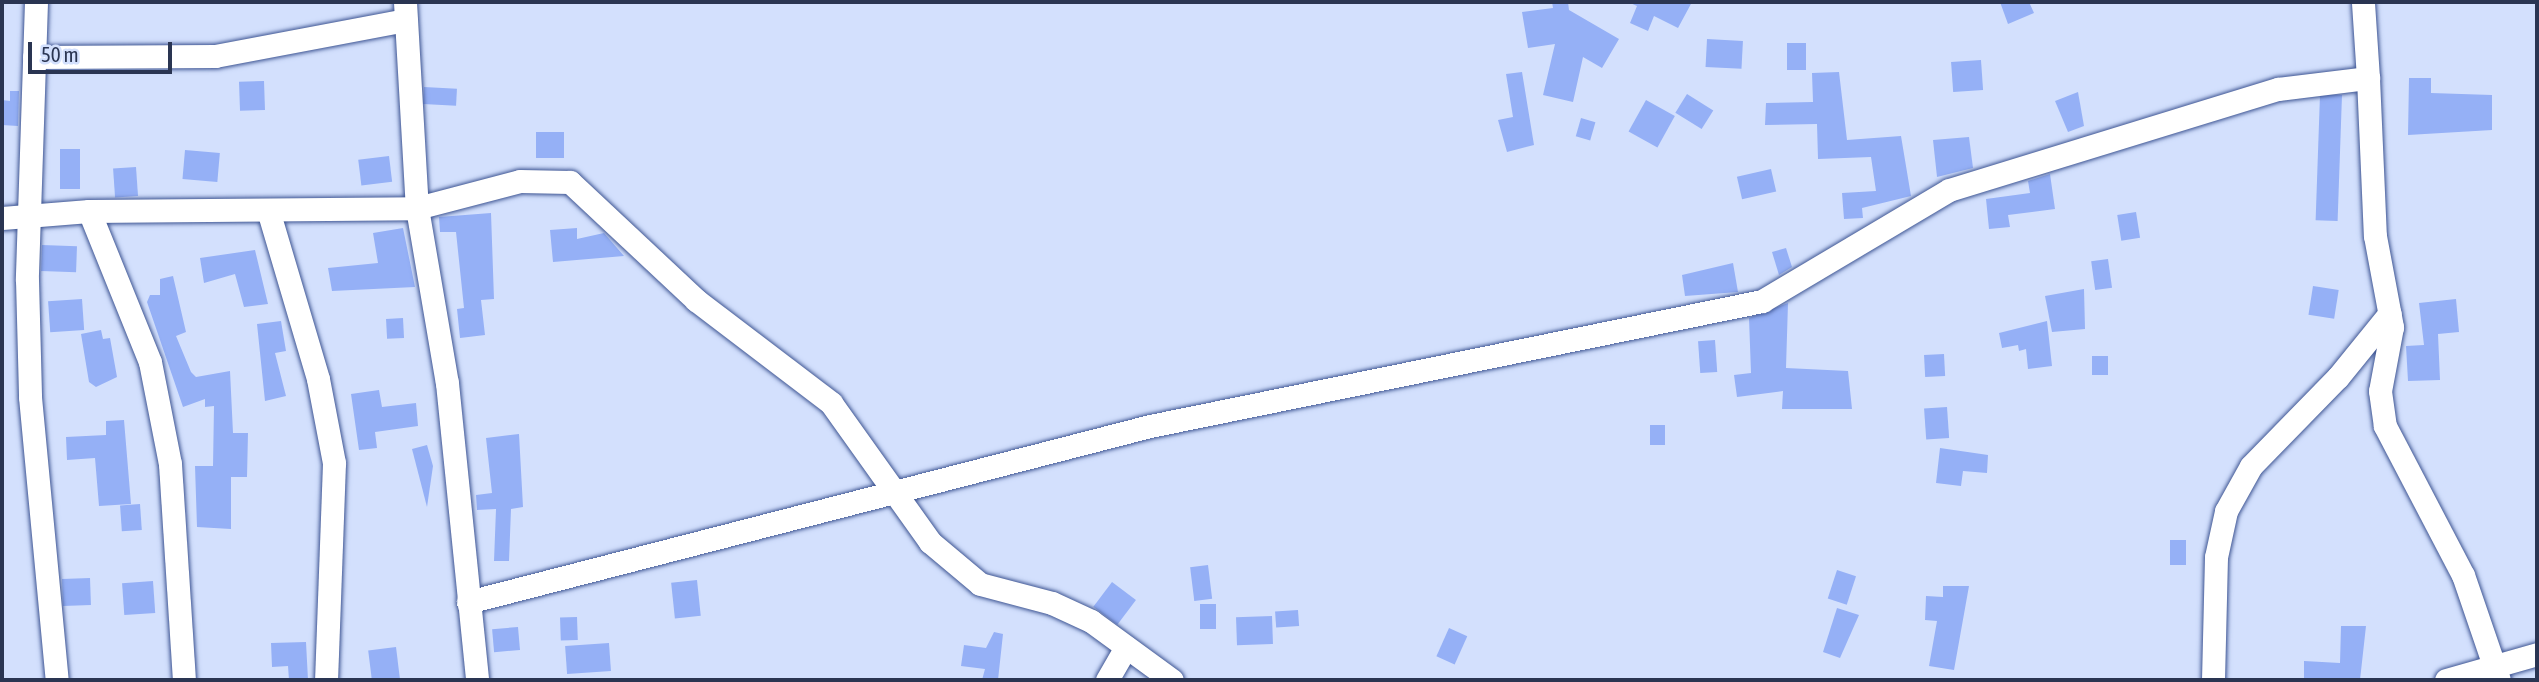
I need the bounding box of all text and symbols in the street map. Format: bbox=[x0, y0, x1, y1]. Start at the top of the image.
scale bar bbox=[32, 28, 175, 72]
text: 50 m bbox=[41, 42, 79, 66]

